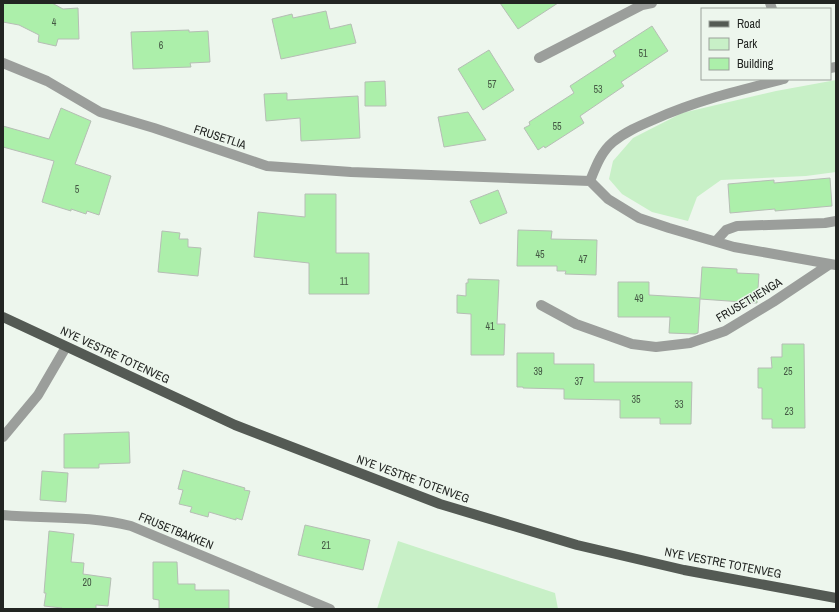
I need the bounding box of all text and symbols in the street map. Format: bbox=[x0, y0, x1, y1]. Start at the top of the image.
legend bbox=[701, 8, 831, 80]
house number: 4 bbox=[52, 16, 57, 29]
text: Road bbox=[737, 16, 761, 32]
text: Park bbox=[737, 36, 757, 52]
house number: 6 bbox=[159, 39, 164, 52]
house number: 51 bbox=[638, 47, 648, 60]
text: Building bbox=[737, 56, 774, 72]
house number: 57 bbox=[487, 78, 497, 91]
house number: 53 bbox=[593, 83, 603, 96]
house number: 55 bbox=[552, 120, 562, 133]
street label: FRUSETLIA bbox=[192, 121, 249, 153]
house number: 5 bbox=[75, 183, 80, 196]
house number: 45 bbox=[535, 248, 545, 261]
house number: 47 bbox=[578, 253, 588, 266]
street label: FRUSETHENGA bbox=[713, 274, 785, 326]
house number: 11 bbox=[340, 275, 349, 288]
house number: 49 bbox=[634, 292, 644, 305]
house number: 41 bbox=[485, 320, 495, 333]
street label: NYE VESTRE TOTENVEG bbox=[58, 323, 172, 387]
house number: 39 bbox=[533, 365, 543, 378]
house number: 25 bbox=[783, 365, 793, 378]
house number: 37 bbox=[574, 375, 584, 388]
house number: 35 bbox=[631, 393, 641, 406]
house number: 33 bbox=[674, 398, 684, 411]
house number: 23 bbox=[784, 405, 794, 418]
street label: NYE VESTRE TOTENVEG bbox=[354, 451, 472, 507]
street label: FRUSETBAKKEN bbox=[136, 509, 216, 553]
house number: 21 bbox=[321, 539, 331, 552]
street label: NYE VESTRE TOTENVEG bbox=[663, 544, 783, 582]
house number: 20 bbox=[82, 576, 92, 589]

